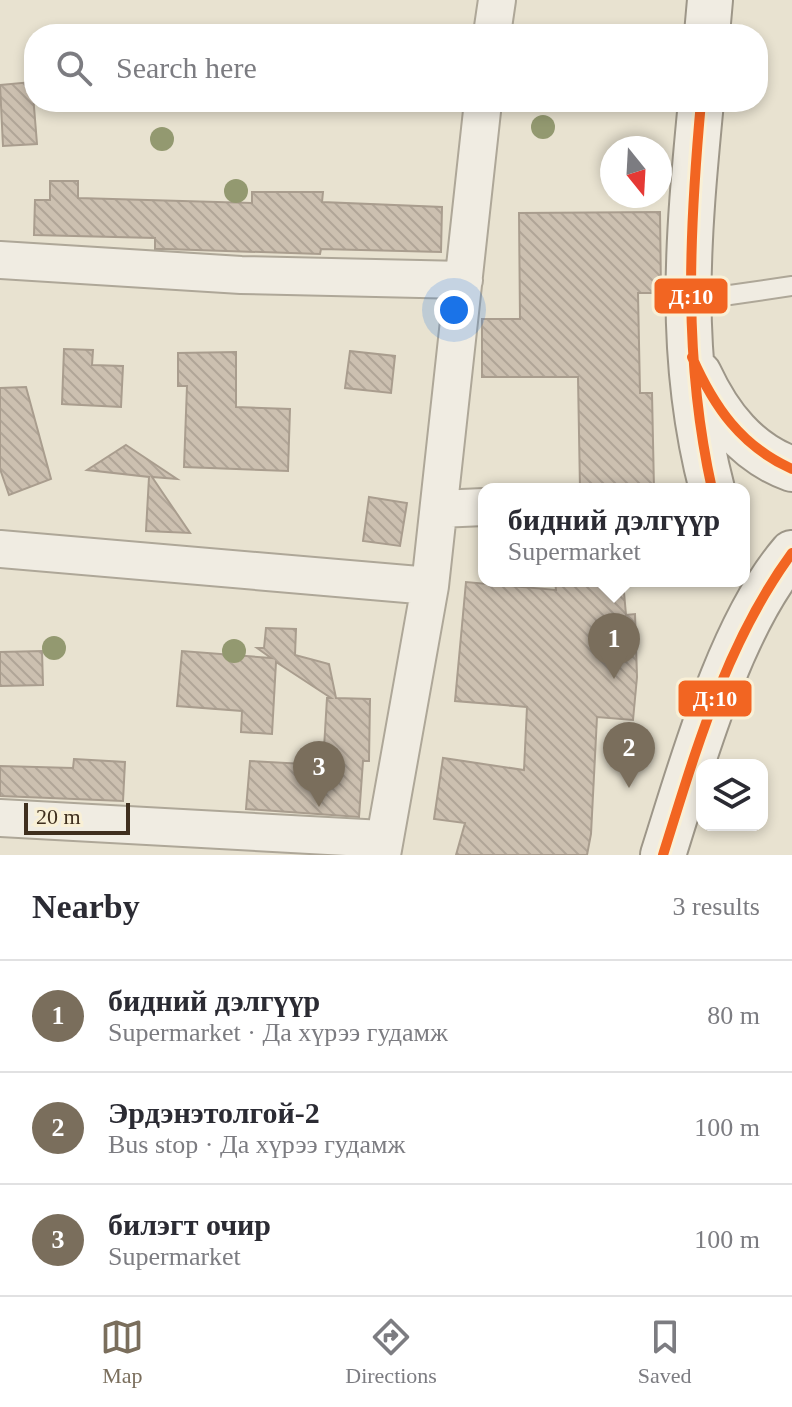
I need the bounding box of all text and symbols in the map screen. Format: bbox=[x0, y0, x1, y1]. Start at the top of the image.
search box bbox=[24, 24, 768, 112]
icon: search bbox=[52, 46, 96, 90]
text: Search here bbox=[116, 51, 257, 84]
north arrow bbox=[600, 136, 672, 208]
line badge: Д:10 bbox=[653, 277, 729, 315]
text: Д:10 bbox=[669, 284, 713, 309]
your location bbox=[434, 290, 474, 330]
popup bbox=[478, 483, 750, 587]
text: бидний дэлгүүр bbox=[508, 503, 720, 536]
text: Supermarket bbox=[508, 537, 641, 566]
pin: 1 bbox=[588, 613, 640, 679]
line badge: Д:10 bbox=[677, 679, 753, 718]
text: Д:10 bbox=[693, 686, 737, 711]
pin: 2 bbox=[603, 722, 655, 788]
pin: 3 bbox=[293, 741, 345, 807]
map controls bbox=[696, 759, 768, 831]
button: layers bbox=[696, 759, 768, 831]
scale bar bbox=[24, 799, 130, 835]
text: 20 m bbox=[36, 804, 81, 829]
text: Nearby bbox=[32, 888, 140, 925]
text: 3 results bbox=[673, 892, 760, 921]
text: бидний дэлгүүр bbox=[108, 984, 320, 1017]
text: 1 bbox=[52, 1001, 65, 1030]
text: 80 m bbox=[707, 1001, 760, 1030]
text: Supermarket · Да хүрээ гудамж bbox=[108, 1018, 448, 1047]
text: Эрдэнэтолгой-2 bbox=[108, 1096, 320, 1129]
text: 2 bbox=[52, 1113, 65, 1142]
text: 100 m bbox=[694, 1113, 760, 1142]
text: Bus stop · Да хүрээ гудамж bbox=[108, 1130, 405, 1159]
text: билэгт очир bbox=[108, 1208, 271, 1241]
text: 3 bbox=[52, 1225, 65, 1254]
text: 100 m bbox=[694, 1225, 760, 1254]
text: Supermarket bbox=[108, 1242, 241, 1271]
tab: Map bbox=[100, 1315, 144, 1389]
tab: Directions bbox=[345, 1315, 437, 1389]
tab: Saved bbox=[638, 1315, 692, 1389]

